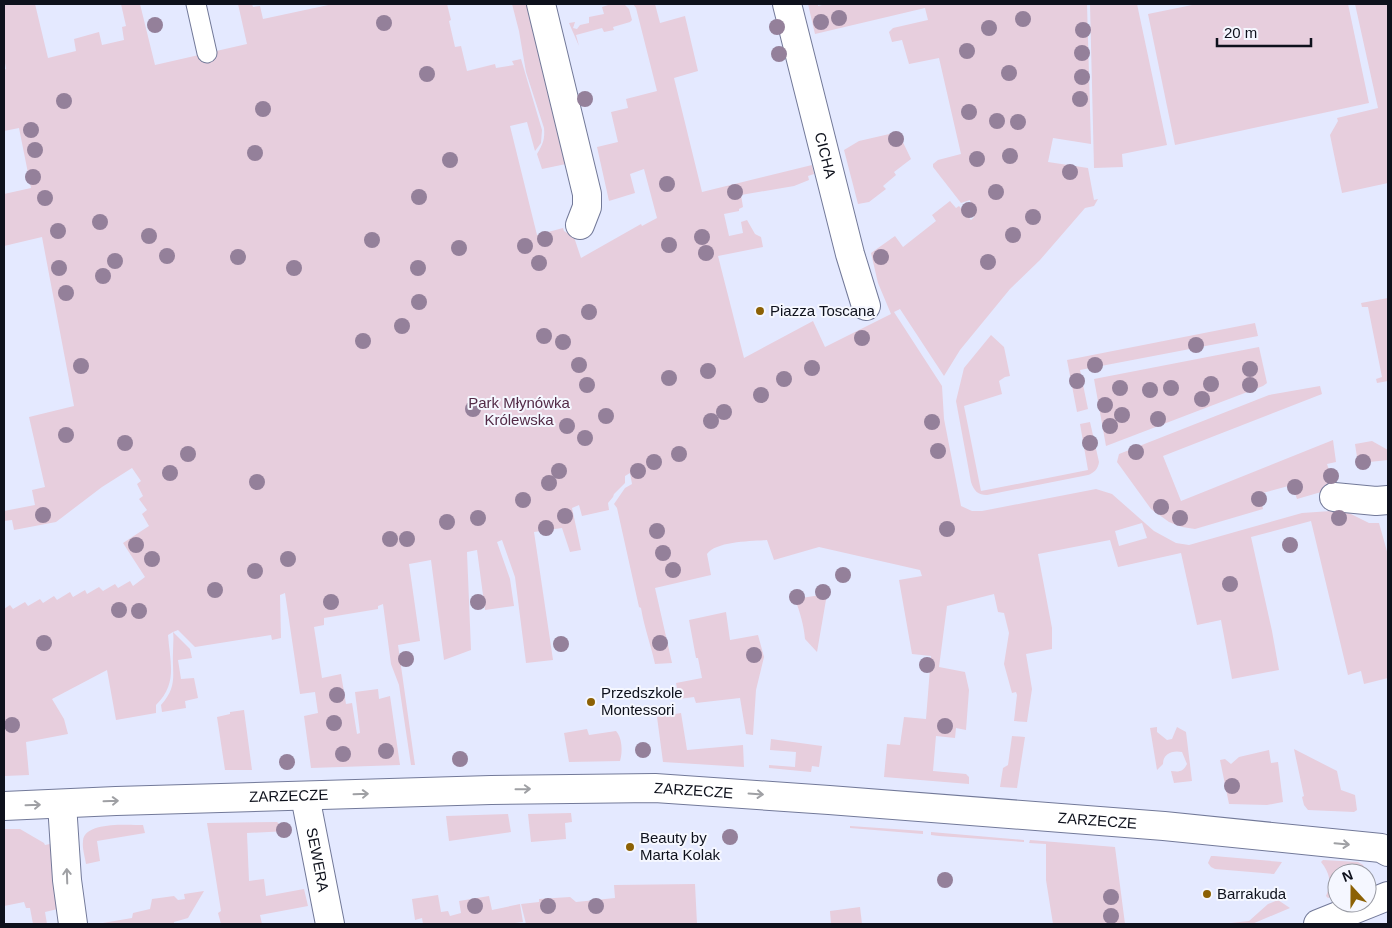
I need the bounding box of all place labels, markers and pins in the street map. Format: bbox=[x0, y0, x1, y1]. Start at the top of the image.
place label: Piazza Toscana bbox=[770, 302, 875, 319]
marker: Piazza Toscana bbox=[754, 305, 766, 317]
place label: Przedszkole Montessori bbox=[601, 684, 683, 718]
marker: Przedszkole Montessori bbox=[585, 696, 597, 708]
place label: Beauty by Marta Kolak bbox=[640, 829, 721, 863]
marker: Beauty by Marta Kolak bbox=[624, 841, 636, 853]
place label: Barrakuda bbox=[1217, 885, 1287, 902]
marker: Barrakuda bbox=[1201, 888, 1213, 900]

